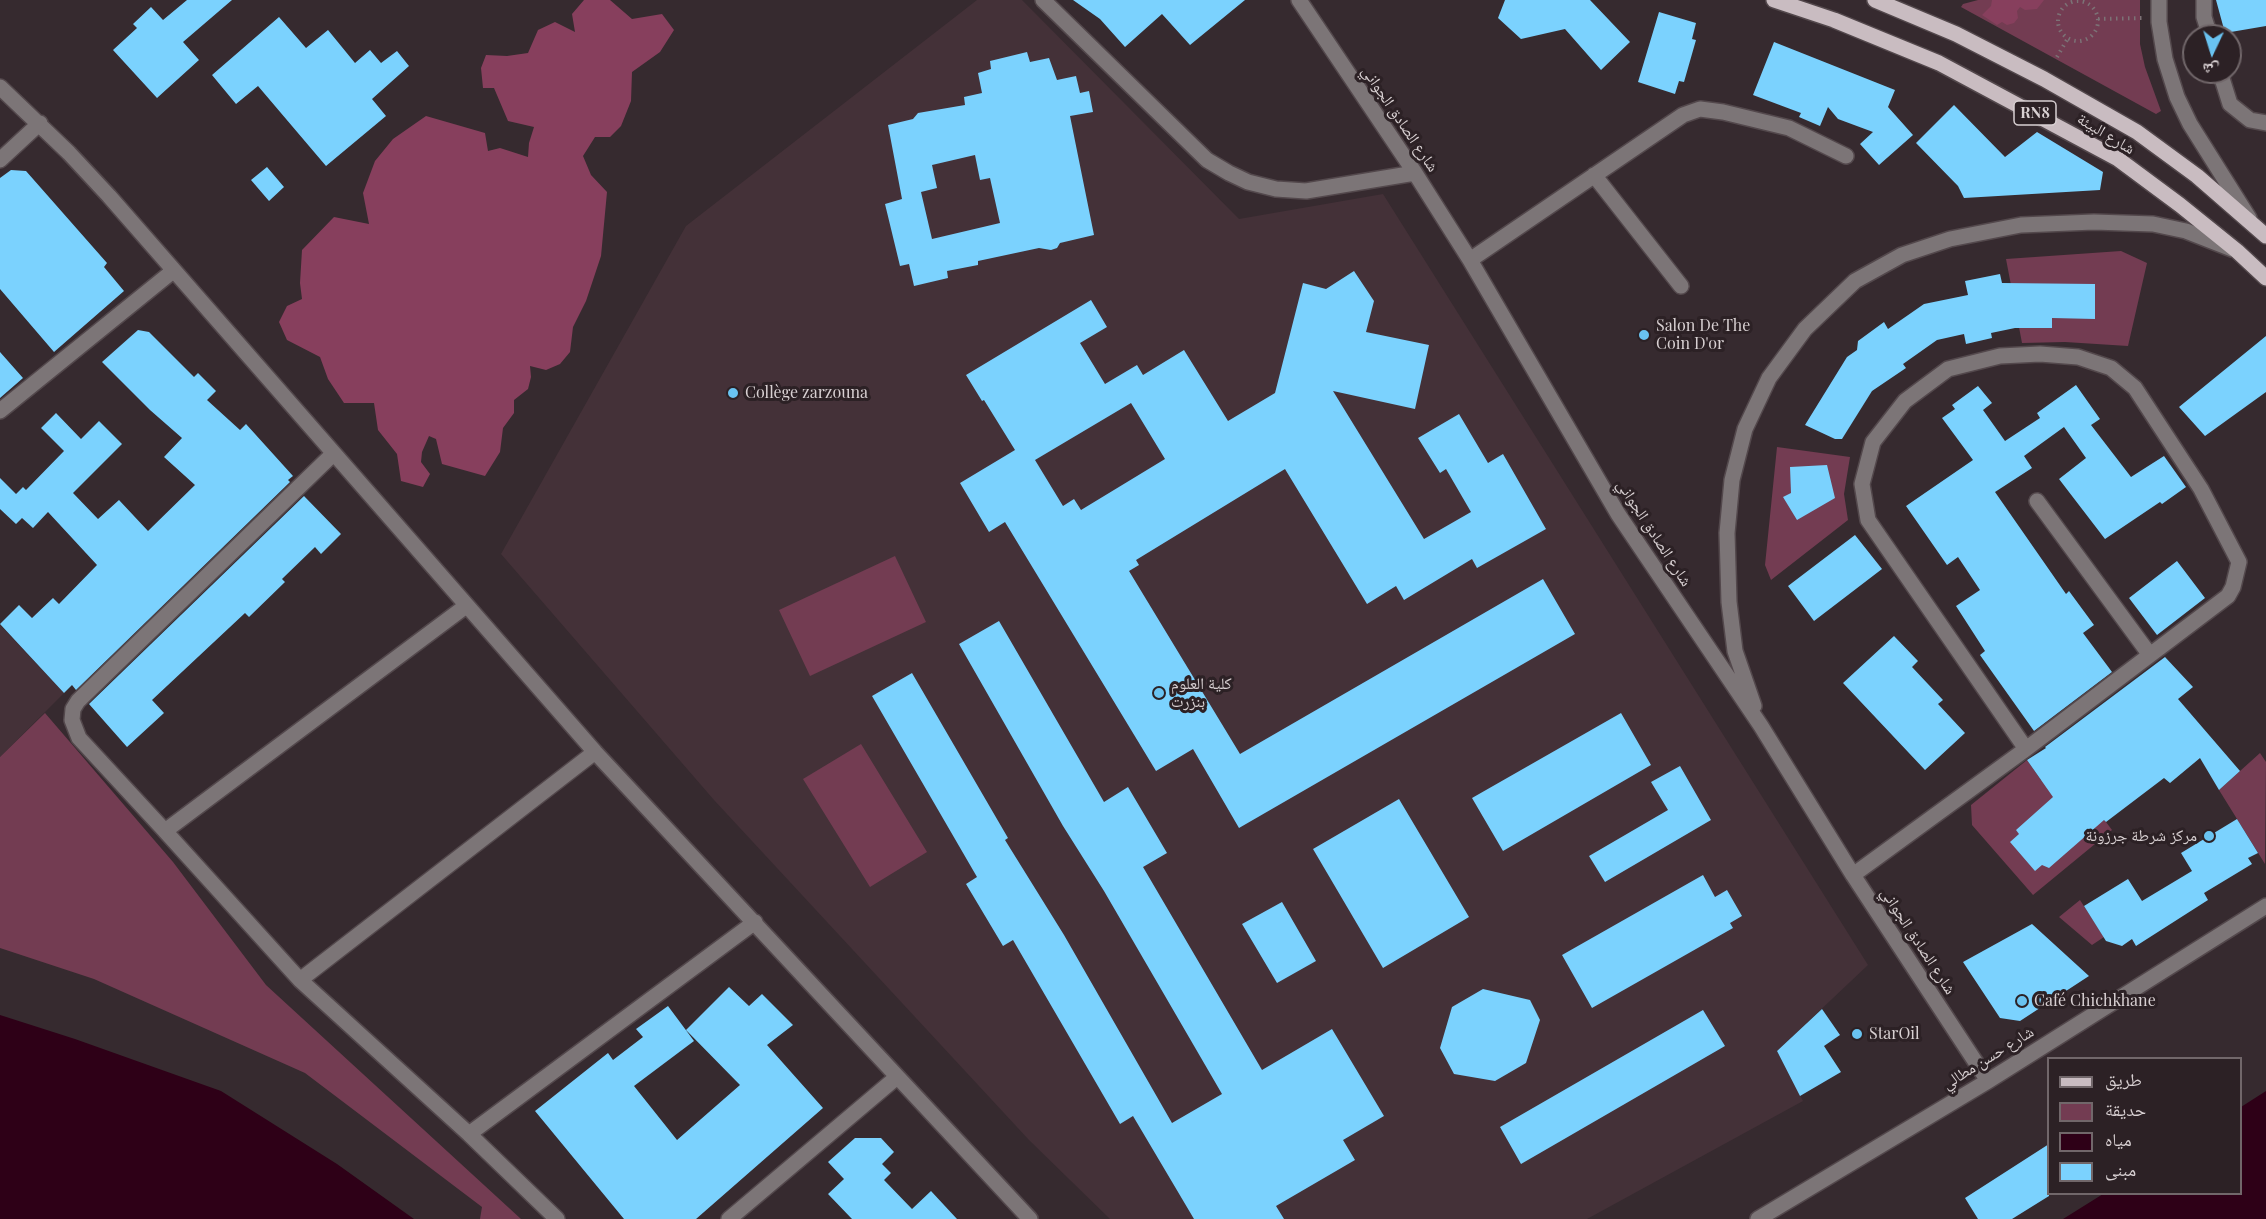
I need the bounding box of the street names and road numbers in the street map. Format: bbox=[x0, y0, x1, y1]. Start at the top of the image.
street label: شارع الصادق الجواني bbox=[1357, 62, 1443, 176]
road number: RN8 bbox=[2014, 101, 2056, 125]
street label: شارع البيئة bbox=[2074, 109, 2138, 159]
street label: شارع الصادق الجواني bbox=[1612, 476, 1696, 590]
street label: شارع الصادق الجواني bbox=[1876, 884, 1960, 998]
street label: شارع حسن مطالي bbox=[1939, 1022, 2037, 1094]

